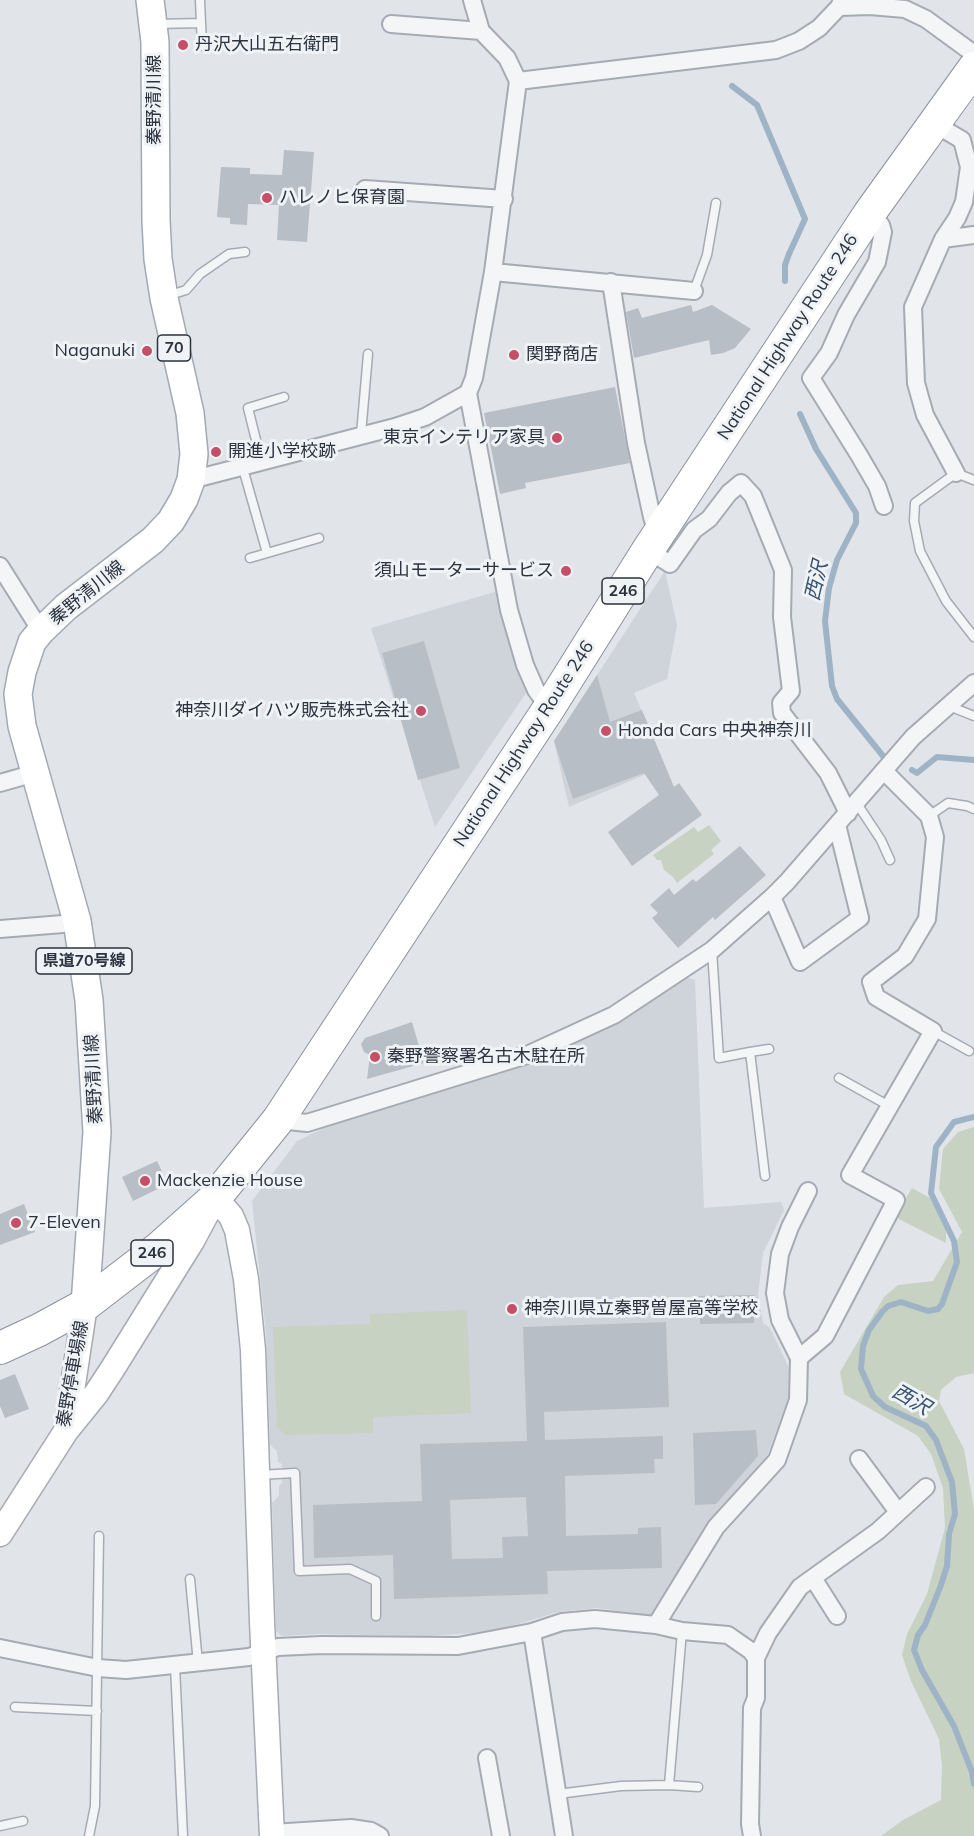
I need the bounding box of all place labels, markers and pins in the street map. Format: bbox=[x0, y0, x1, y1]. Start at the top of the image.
place label: 丹沢大山五右衛門 bbox=[195, 34, 339, 56]
marker: 丹沢大山五右衛門 bbox=[176, 38, 190, 52]
place label: ハレノヒ保育園 bbox=[279, 187, 405, 209]
marker: ハレノヒ保育園 bbox=[260, 191, 274, 205]
place label: Naganuki bbox=[55, 340, 135, 362]
marker: Naganuki bbox=[140, 344, 154, 358]
place label: 関野商店 bbox=[526, 344, 598, 366]
marker: 関野商店 bbox=[507, 348, 521, 362]
place label: 東京インテリア家具 bbox=[383, 427, 545, 449]
marker: 東京インテリア家具 bbox=[550, 431, 564, 445]
place label: 開進小学校跡 bbox=[228, 441, 336, 463]
marker: 開進小学校跡 bbox=[209, 445, 223, 459]
place label: 須山モーターサービス bbox=[374, 560, 554, 582]
marker: 須山モーターサービス bbox=[559, 564, 573, 578]
place label: 神奈川ダイハツ販売株式会社 bbox=[175, 700, 409, 722]
marker: 神奈川ダイハツ販売株式会社 bbox=[414, 704, 428, 718]
place label: Honda Cars 中央神奈川 bbox=[618, 720, 812, 742]
marker: Honda Cars 中央神奈川 bbox=[599, 724, 613, 738]
place label: 秦野警察署名古木駐在所 bbox=[387, 1046, 585, 1068]
marker: 秦野警察署名古木駐在所 bbox=[368, 1050, 382, 1064]
place label: Mackenzie House bbox=[157, 1170, 303, 1192]
marker: Mackenzie House bbox=[138, 1174, 152, 1188]
place label: 7-Eleven bbox=[28, 1212, 101, 1234]
marker: 7-Eleven bbox=[9, 1216, 23, 1230]
place label: 神奈川県立秦野曽屋高等学校 bbox=[524, 1298, 758, 1320]
marker: 神奈川県立秦野曽屋高等学校 bbox=[505, 1302, 519, 1316]

